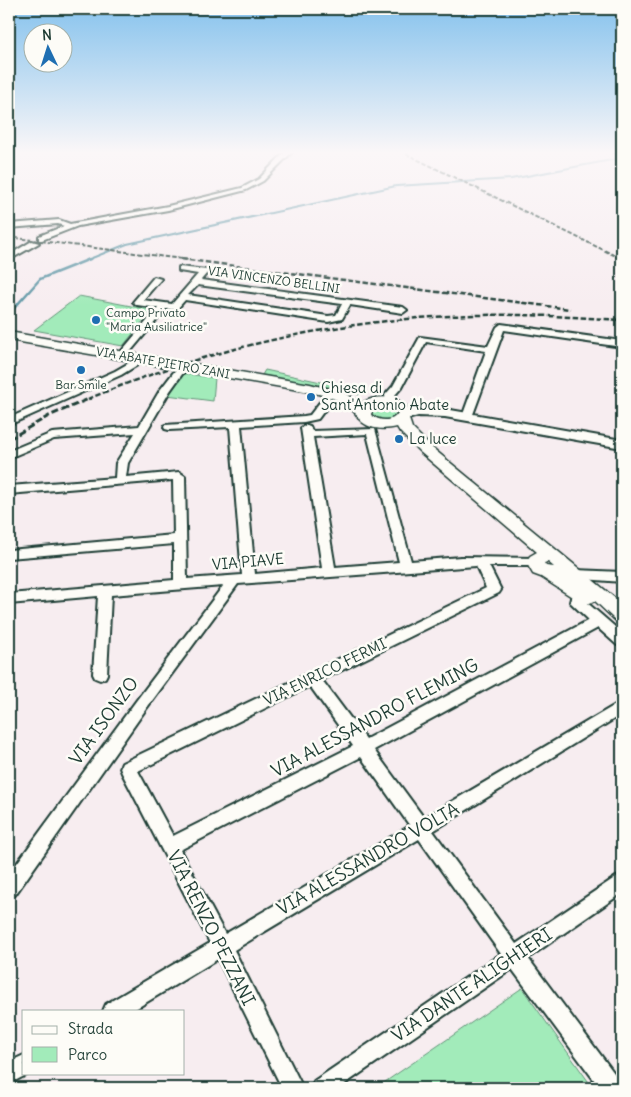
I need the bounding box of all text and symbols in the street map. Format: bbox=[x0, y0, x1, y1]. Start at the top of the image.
north arrow bbox=[22, 22, 72, 72]
text: N bbox=[42, 26, 53, 44]
street label: VIA VINCENZO BELLINI bbox=[207, 263, 341, 296]
place label: Campo Privato "Maria Ausiliatrice" bbox=[106, 305, 207, 334]
marker: Campo Privato "Maria Ausiliatrice" bbox=[90, 314, 102, 326]
street label: VIA ABATE PIETRO ZANI bbox=[95, 343, 231, 382]
marker: Bar Smile bbox=[75, 364, 87, 376]
place label: Bar Smile bbox=[55, 377, 107, 392]
place label: Chiesa di Sant'Antonio Abate bbox=[321, 378, 449, 414]
marker: Chiesa di Sant'Antonio Abate bbox=[305, 391, 317, 403]
place label: La luce bbox=[409, 429, 457, 448]
marker: La luce bbox=[393, 433, 405, 445]
street label: VIA PIAVE bbox=[211, 549, 285, 574]
street label: VIA ENRICO FERMI bbox=[260, 634, 389, 710]
street label: VIA ALESSANDRO FLEMING bbox=[267, 653, 482, 782]
street label: VIA ISONZO bbox=[64, 672, 143, 769]
street label: VIA ALESSANDRO VOLTA bbox=[273, 797, 463, 920]
street label: VIA RENZO PEZZANI bbox=[162, 846, 261, 1009]
street label: VIA DANTE ALIGHIERI bbox=[387, 922, 556, 1047]
legend bbox=[22, 1010, 185, 1074]
text: Strada bbox=[68, 1019, 113, 1038]
text: Parco bbox=[68, 1045, 107, 1064]

